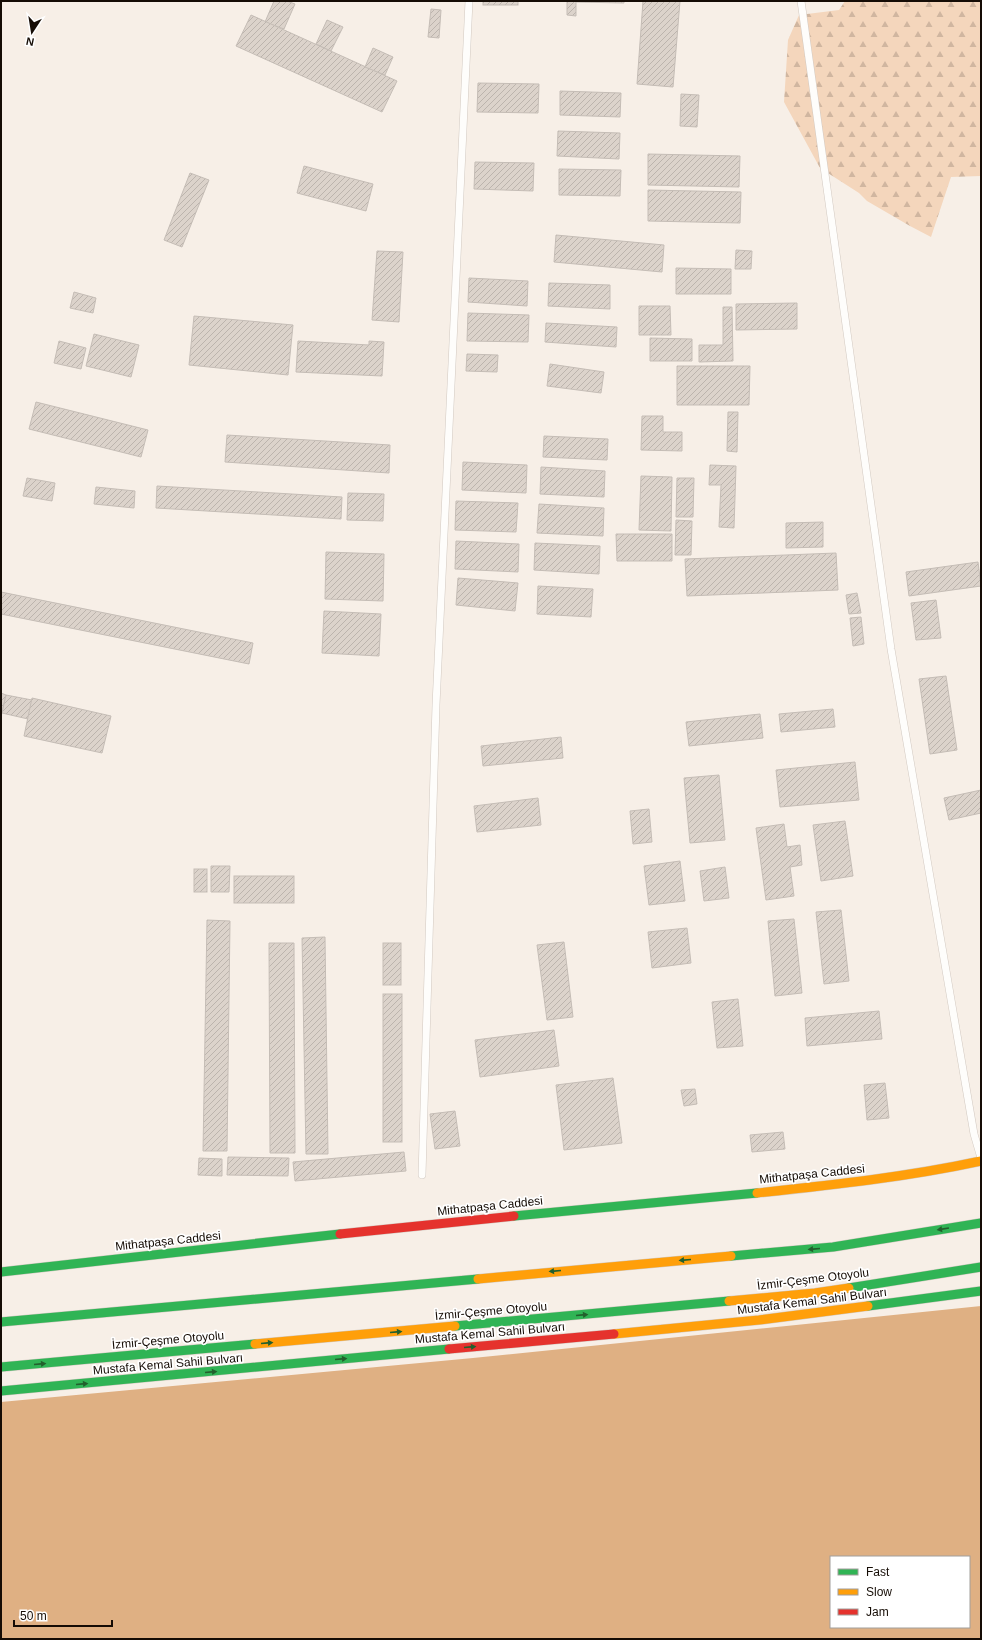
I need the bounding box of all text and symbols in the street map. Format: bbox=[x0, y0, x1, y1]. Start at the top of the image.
north arrow bbox=[12, 12, 52, 52]
text: N bbox=[25, 35, 35, 48]
street label: Mithatpaşa Caddesi bbox=[759, 1161, 865, 1187]
street label: Mithatpaşa Caddesi bbox=[437, 1193, 543, 1219]
one-way arrow bbox=[936, 1226, 949, 1232]
street label: Mithatpaşa Caddesi bbox=[115, 1228, 221, 1254]
one-way arrow bbox=[808, 1245, 820, 1252]
one-way arrow bbox=[679, 1256, 691, 1263]
street label: İzmir-Çeşme Otoyolu bbox=[756, 1265, 870, 1293]
one-way arrow bbox=[549, 1268, 561, 1275]
street label: Mustafa Kemal Sahil Bulvarı bbox=[736, 1285, 888, 1317]
street label: İzmir-Çeşme Otoyolu bbox=[434, 1299, 548, 1323]
one-way arrow bbox=[576, 1312, 588, 1318]
street label: Mustafa Kemal Sahil Bulvarı bbox=[414, 1319, 566, 1347]
street label: İzmir-Çeşme Otoyolu bbox=[111, 1328, 225, 1352]
one-way arrow bbox=[390, 1328, 402, 1335]
one-way arrow bbox=[261, 1340, 273, 1347]
one-way arrow bbox=[464, 1344, 476, 1351]
street label: Mustafa Kemal Sahil Bulvarı bbox=[92, 1350, 244, 1378]
one-way arrow bbox=[334, 1356, 347, 1363]
one-way arrow bbox=[34, 1361, 46, 1367]
one-way arrow bbox=[205, 1368, 217, 1375]
one-way arrow bbox=[76, 1380, 88, 1387]
legend bbox=[830, 1556, 970, 1628]
text: Fast bbox=[866, 1565, 890, 1579]
text: Slow bbox=[866, 1585, 892, 1599]
scale bar bbox=[14, 1602, 112, 1628]
text: Jam bbox=[866, 1605, 889, 1619]
text: 50 m bbox=[20, 1609, 47, 1623]

